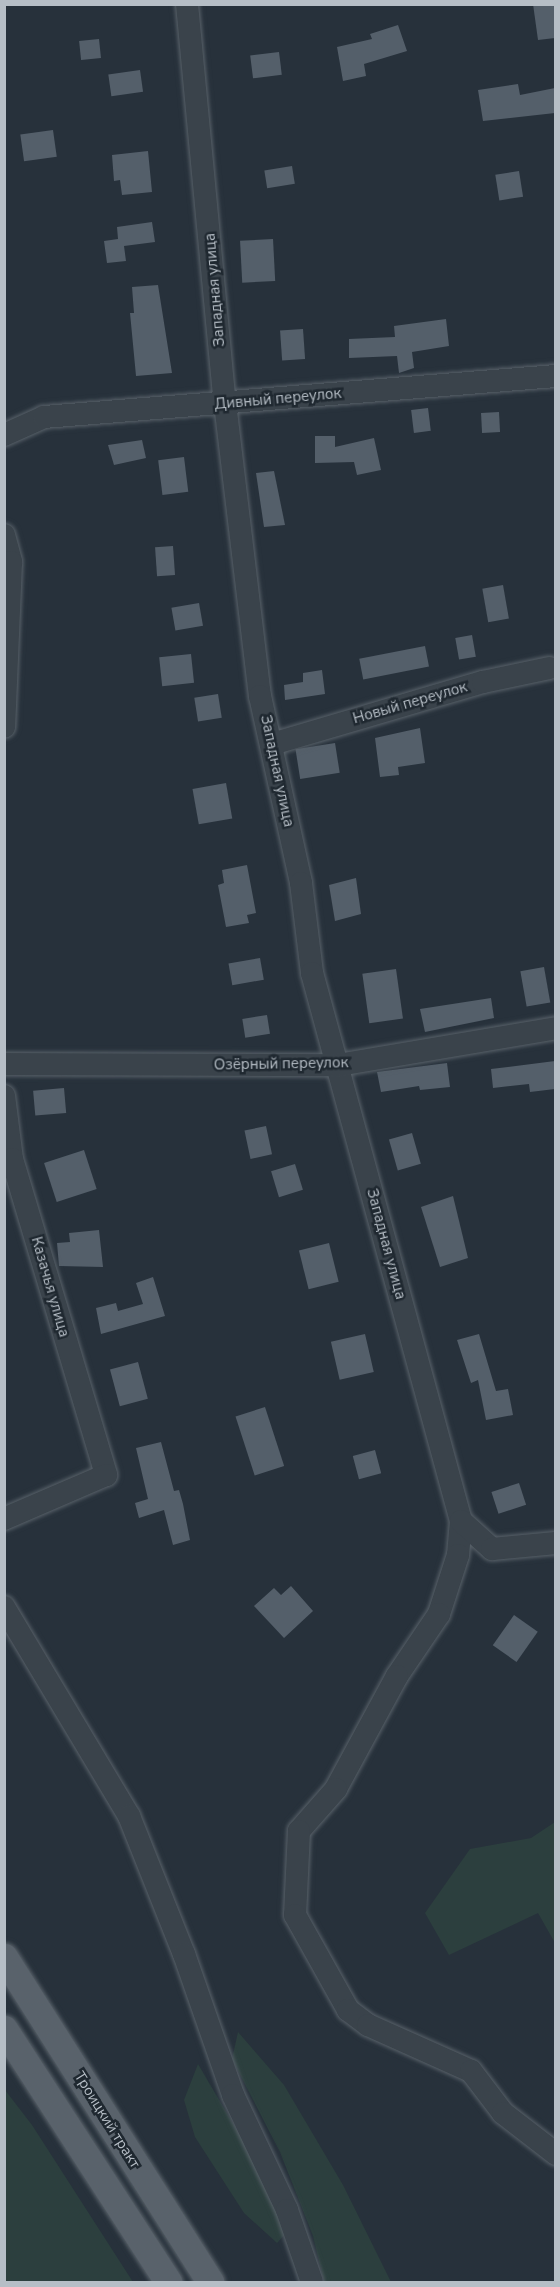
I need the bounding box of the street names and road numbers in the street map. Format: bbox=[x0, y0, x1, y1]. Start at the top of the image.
street label: Западная улица bbox=[201, 232, 229, 348]
street label: Дивный переулок bbox=[214, 384, 342, 414]
street label: Новый переулок bbox=[351, 678, 469, 728]
street label: Западная улица bbox=[256, 713, 298, 829]
street label: Озёрный переулок bbox=[214, 1054, 348, 1074]
street label: Западная улица bbox=[363, 1187, 409, 1301]
street label: Казачья улица bbox=[27, 1235, 73, 1339]
street label: Троицкий тракт bbox=[70, 2068, 144, 2172]

